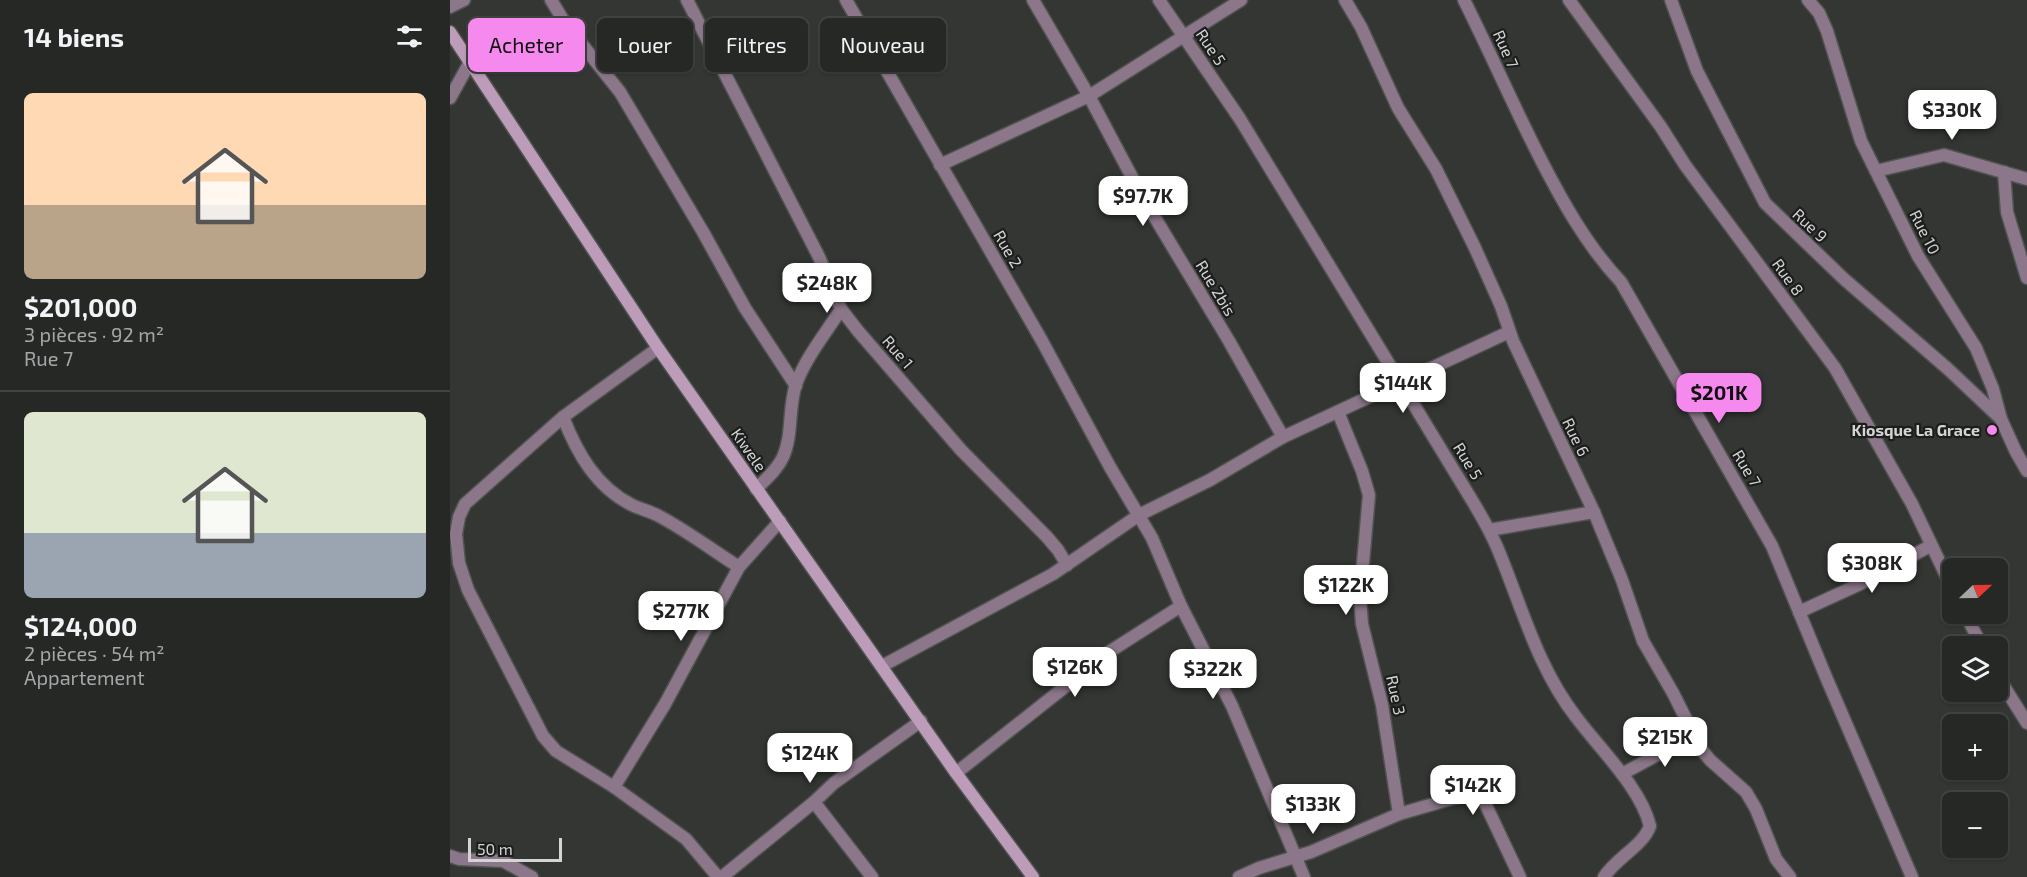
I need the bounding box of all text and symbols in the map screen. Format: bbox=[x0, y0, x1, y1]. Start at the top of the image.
chip: Acheter bbox=[468, 18, 585, 72]
chip: Louer bbox=[597, 18, 693, 72]
chip: Filtres bbox=[705, 18, 808, 72]
chip: Nouveau bbox=[820, 18, 946, 72]
icon: filters bbox=[393, 20, 426, 53]
text: 14 biens bbox=[24, 21, 124, 52]
street label: Rue 5 bbox=[1192, 25, 1230, 69]
street label: Rue 7 bbox=[1490, 27, 1523, 71]
pin: $330K bbox=[1910, 90, 1994, 141]
text: $330K bbox=[1922, 97, 1982, 121]
icon: home bbox=[171, 132, 279, 240]
pin: $97.7K bbox=[1094, 176, 1192, 227]
text: $97.7K bbox=[1113, 183, 1173, 207]
street label: Rue 9 bbox=[1789, 204, 1832, 245]
street label: Rue 10 bbox=[1906, 206, 1945, 257]
street label: Rue 2 bbox=[990, 227, 1027, 271]
street label: Rue 8 bbox=[1769, 255, 1808, 299]
street label: Rue 2bis bbox=[1192, 257, 1240, 319]
pin: $248K bbox=[785, 263, 869, 314]
text: $248K bbox=[796, 270, 858, 294]
text: $201,000 bbox=[24, 291, 137, 322]
text: 3 pièces · 92 m² bbox=[24, 322, 164, 346]
street label: Rue 1 bbox=[879, 331, 918, 372]
text: Rue 7 bbox=[24, 346, 73, 370]
pin: $144K bbox=[1361, 363, 1445, 414]
text: $144K bbox=[1374, 370, 1432, 394]
pin: $201K bbox=[1677, 373, 1761, 424]
text: $201K bbox=[1690, 380, 1748, 404]
street label: Rue 6 bbox=[1559, 414, 1594, 459]
place label: Kiosque La Grace bbox=[1852, 420, 1980, 439]
marker: Kiosque La Grace bbox=[1985, 423, 1999, 437]
street label: Kiwele bbox=[728, 424, 771, 475]
street label: Rue 5 bbox=[1450, 439, 1487, 483]
street label: Rue 7 bbox=[1729, 446, 1766, 490]
icon: home bbox=[171, 451, 279, 559]
pin: $308K bbox=[1830, 543, 1914, 594]
text: $308K bbox=[1842, 550, 1902, 574]
north arrow bbox=[1942, 558, 2008, 624]
map controls bbox=[1942, 558, 2008, 858]
pin: $122K bbox=[1304, 565, 1388, 616]
text: $122K bbox=[1318, 572, 1374, 596]
pin: $277K bbox=[639, 591, 723, 642]
text: $277K bbox=[652, 598, 710, 622]
text: $124,000 bbox=[24, 610, 138, 641]
button: layers bbox=[1942, 636, 2008, 702]
text: 2 pièces · 54 m² bbox=[24, 641, 164, 665]
pin: $126K bbox=[1033, 647, 1117, 698]
pin: $322K bbox=[1171, 649, 1255, 700]
text: $126K bbox=[1047, 654, 1103, 678]
text: $322K bbox=[1184, 656, 1242, 680]
text: Appartement bbox=[24, 665, 145, 689]
street label: Rue 3 bbox=[1383, 673, 1410, 716]
button: + bbox=[1942, 714, 2008, 780]
pin: $215K bbox=[1623, 717, 1707, 768]
text: $215K bbox=[1637, 724, 1693, 748]
pin: $124K bbox=[768, 733, 852, 784]
text: $124K bbox=[781, 740, 839, 764]
pin: $142K bbox=[1431, 765, 1515, 816]
text: $142K bbox=[1444, 772, 1502, 796]
pin: $133K bbox=[1271, 784, 1355, 835]
text: $133K bbox=[1285, 791, 1341, 815]
button: − bbox=[1942, 792, 2008, 858]
scale bar bbox=[468, 835, 562, 862]
text: 50 m bbox=[477, 839, 513, 858]

